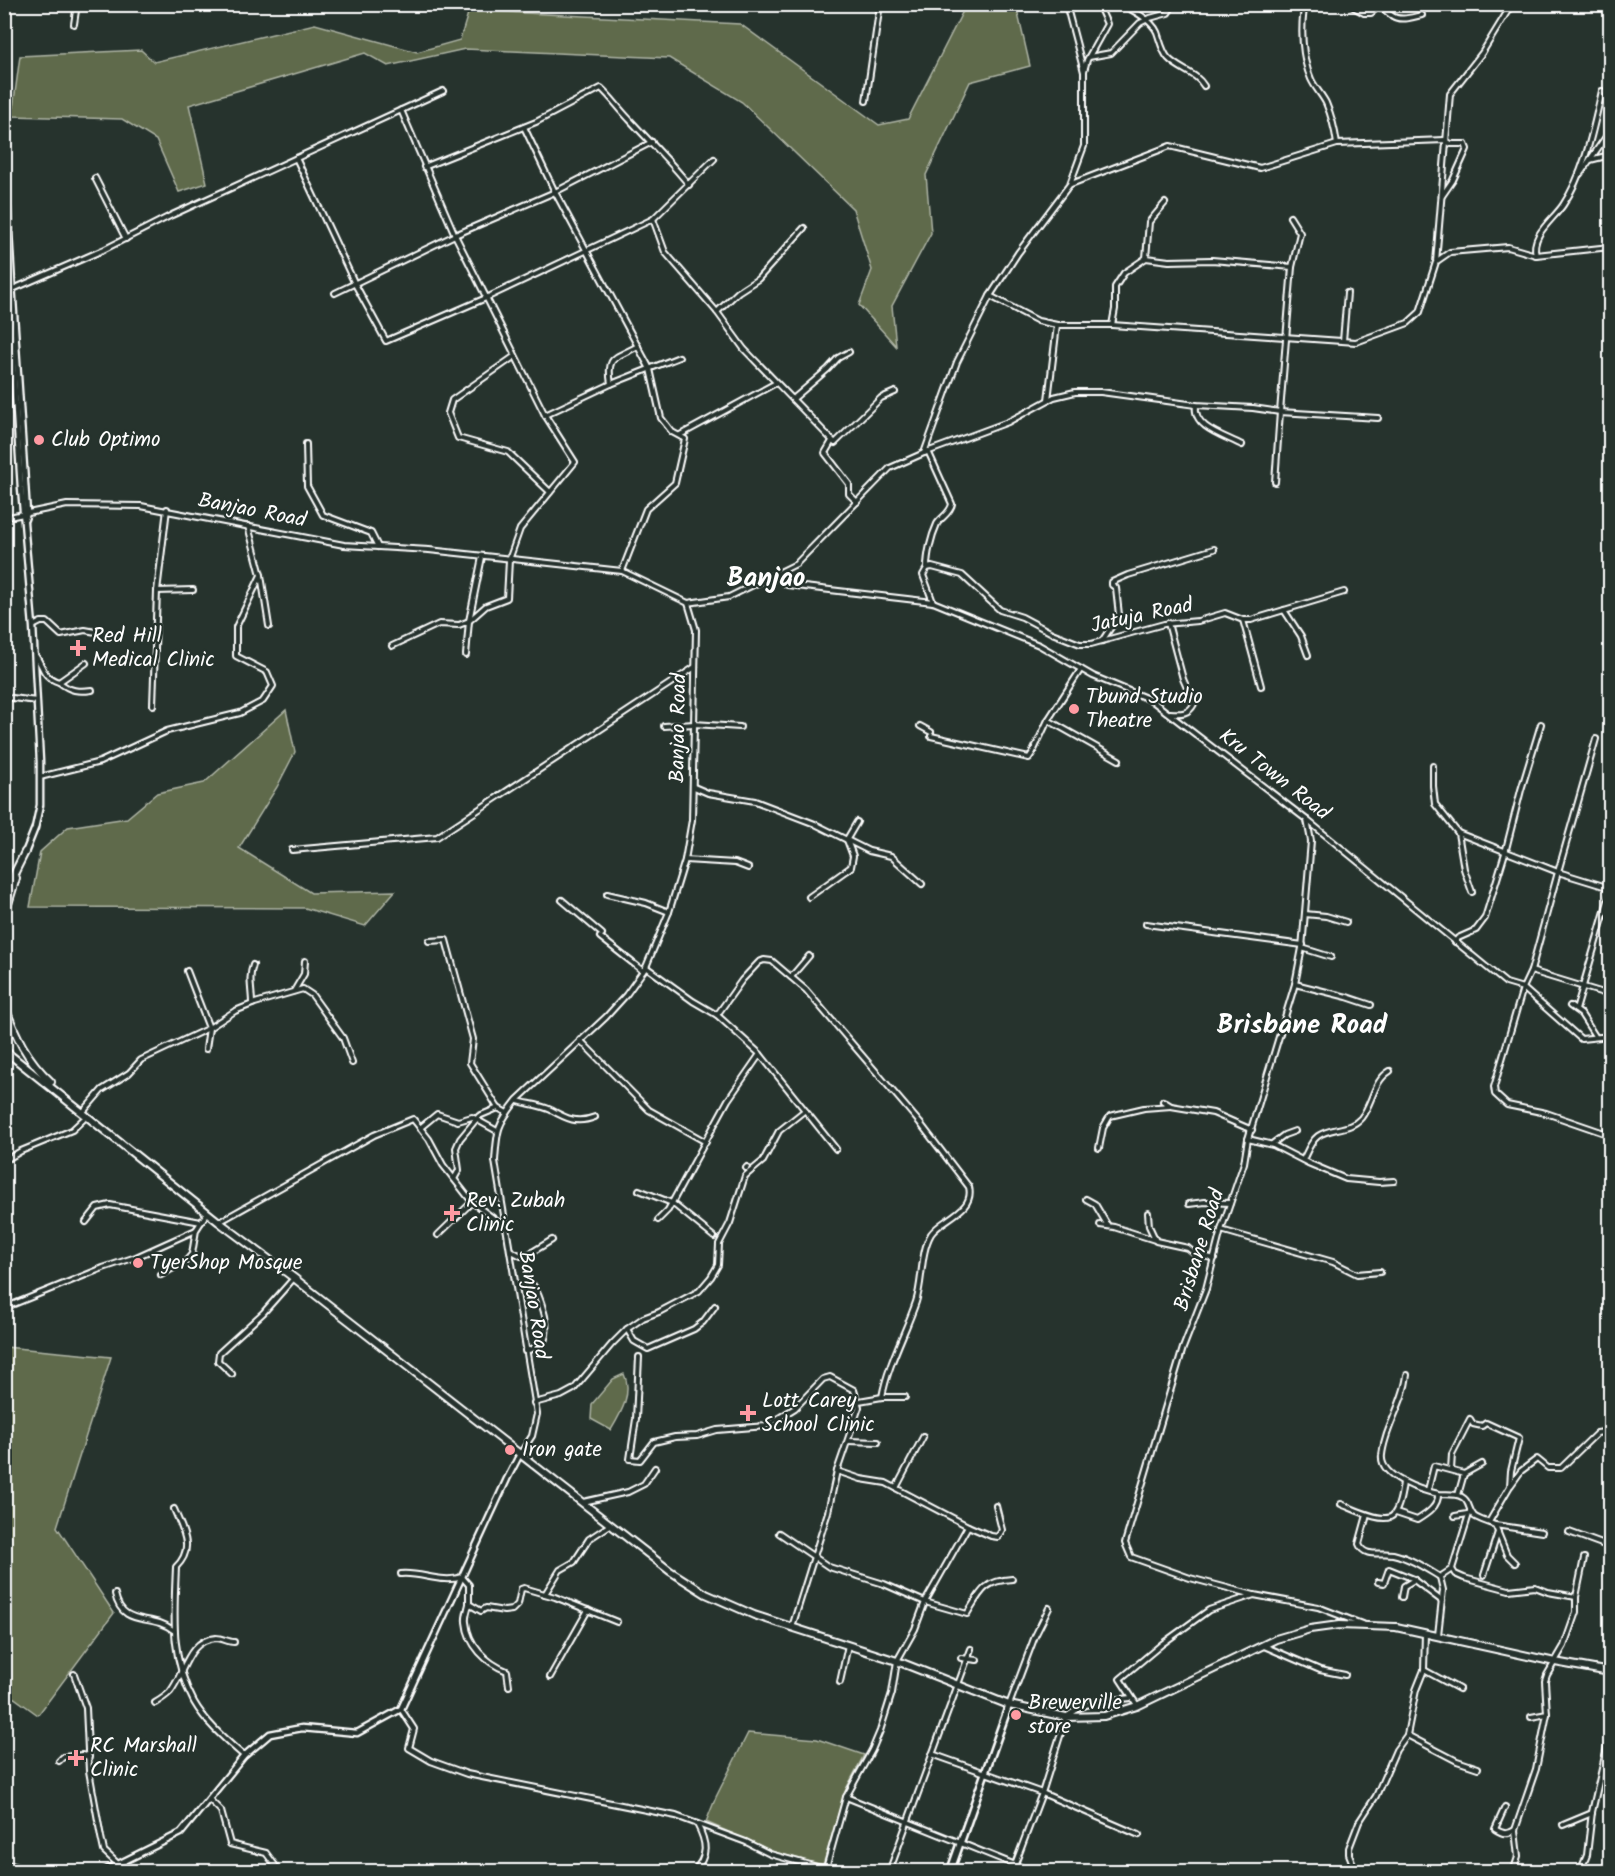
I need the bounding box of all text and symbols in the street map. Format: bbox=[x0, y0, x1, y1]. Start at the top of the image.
place label: Club Optimo bbox=[51, 424, 161, 457]
marker: Club Optimo bbox=[32, 433, 46, 447]
street label: Banjao Road bbox=[195, 484, 309, 538]
district label: Banjao bbox=[727, 557, 805, 600]
street label: Jatuja Road bbox=[1088, 589, 1197, 643]
place label: Red Hill Medical Clinic bbox=[92, 620, 215, 677]
marker: Red Hill Medical Clinic bbox=[69, 639, 87, 657]
street label: Banjao Road bbox=[662, 672, 696, 783]
place label: Tbund Studio Theatre bbox=[1086, 681, 1203, 738]
marker: Tbund Studio Theatre bbox=[1067, 702, 1081, 716]
street label: Kru Town Road bbox=[1211, 721, 1338, 830]
district label: Brisbane Road bbox=[1217, 1004, 1388, 1047]
street label: Brisbane Road bbox=[1166, 1184, 1234, 1315]
place label: Rev. Zubah Clinic bbox=[466, 1185, 565, 1242]
marker: Rev. Zubah Clinic bbox=[443, 1204, 461, 1222]
place label: TyerShop Mosque bbox=[150, 1247, 303, 1280]
street label: Banjao Road bbox=[508, 1248, 558, 1362]
marker: TyerShop Mosque bbox=[131, 1256, 145, 1270]
place label: Lott Carey School Clinic bbox=[762, 1385, 875, 1442]
marker: Lott Carey School Clinic bbox=[739, 1404, 757, 1422]
place label: Iron gate bbox=[522, 1434, 603, 1467]
marker: Iron gate bbox=[503, 1443, 517, 1457]
place label: Brewerville store bbox=[1028, 1687, 1122, 1744]
marker: Brewerville store bbox=[1009, 1708, 1023, 1722]
place label: RC Marshall Clinic bbox=[90, 1730, 197, 1787]
marker: RC Marshall Clinic bbox=[67, 1749, 85, 1767]

